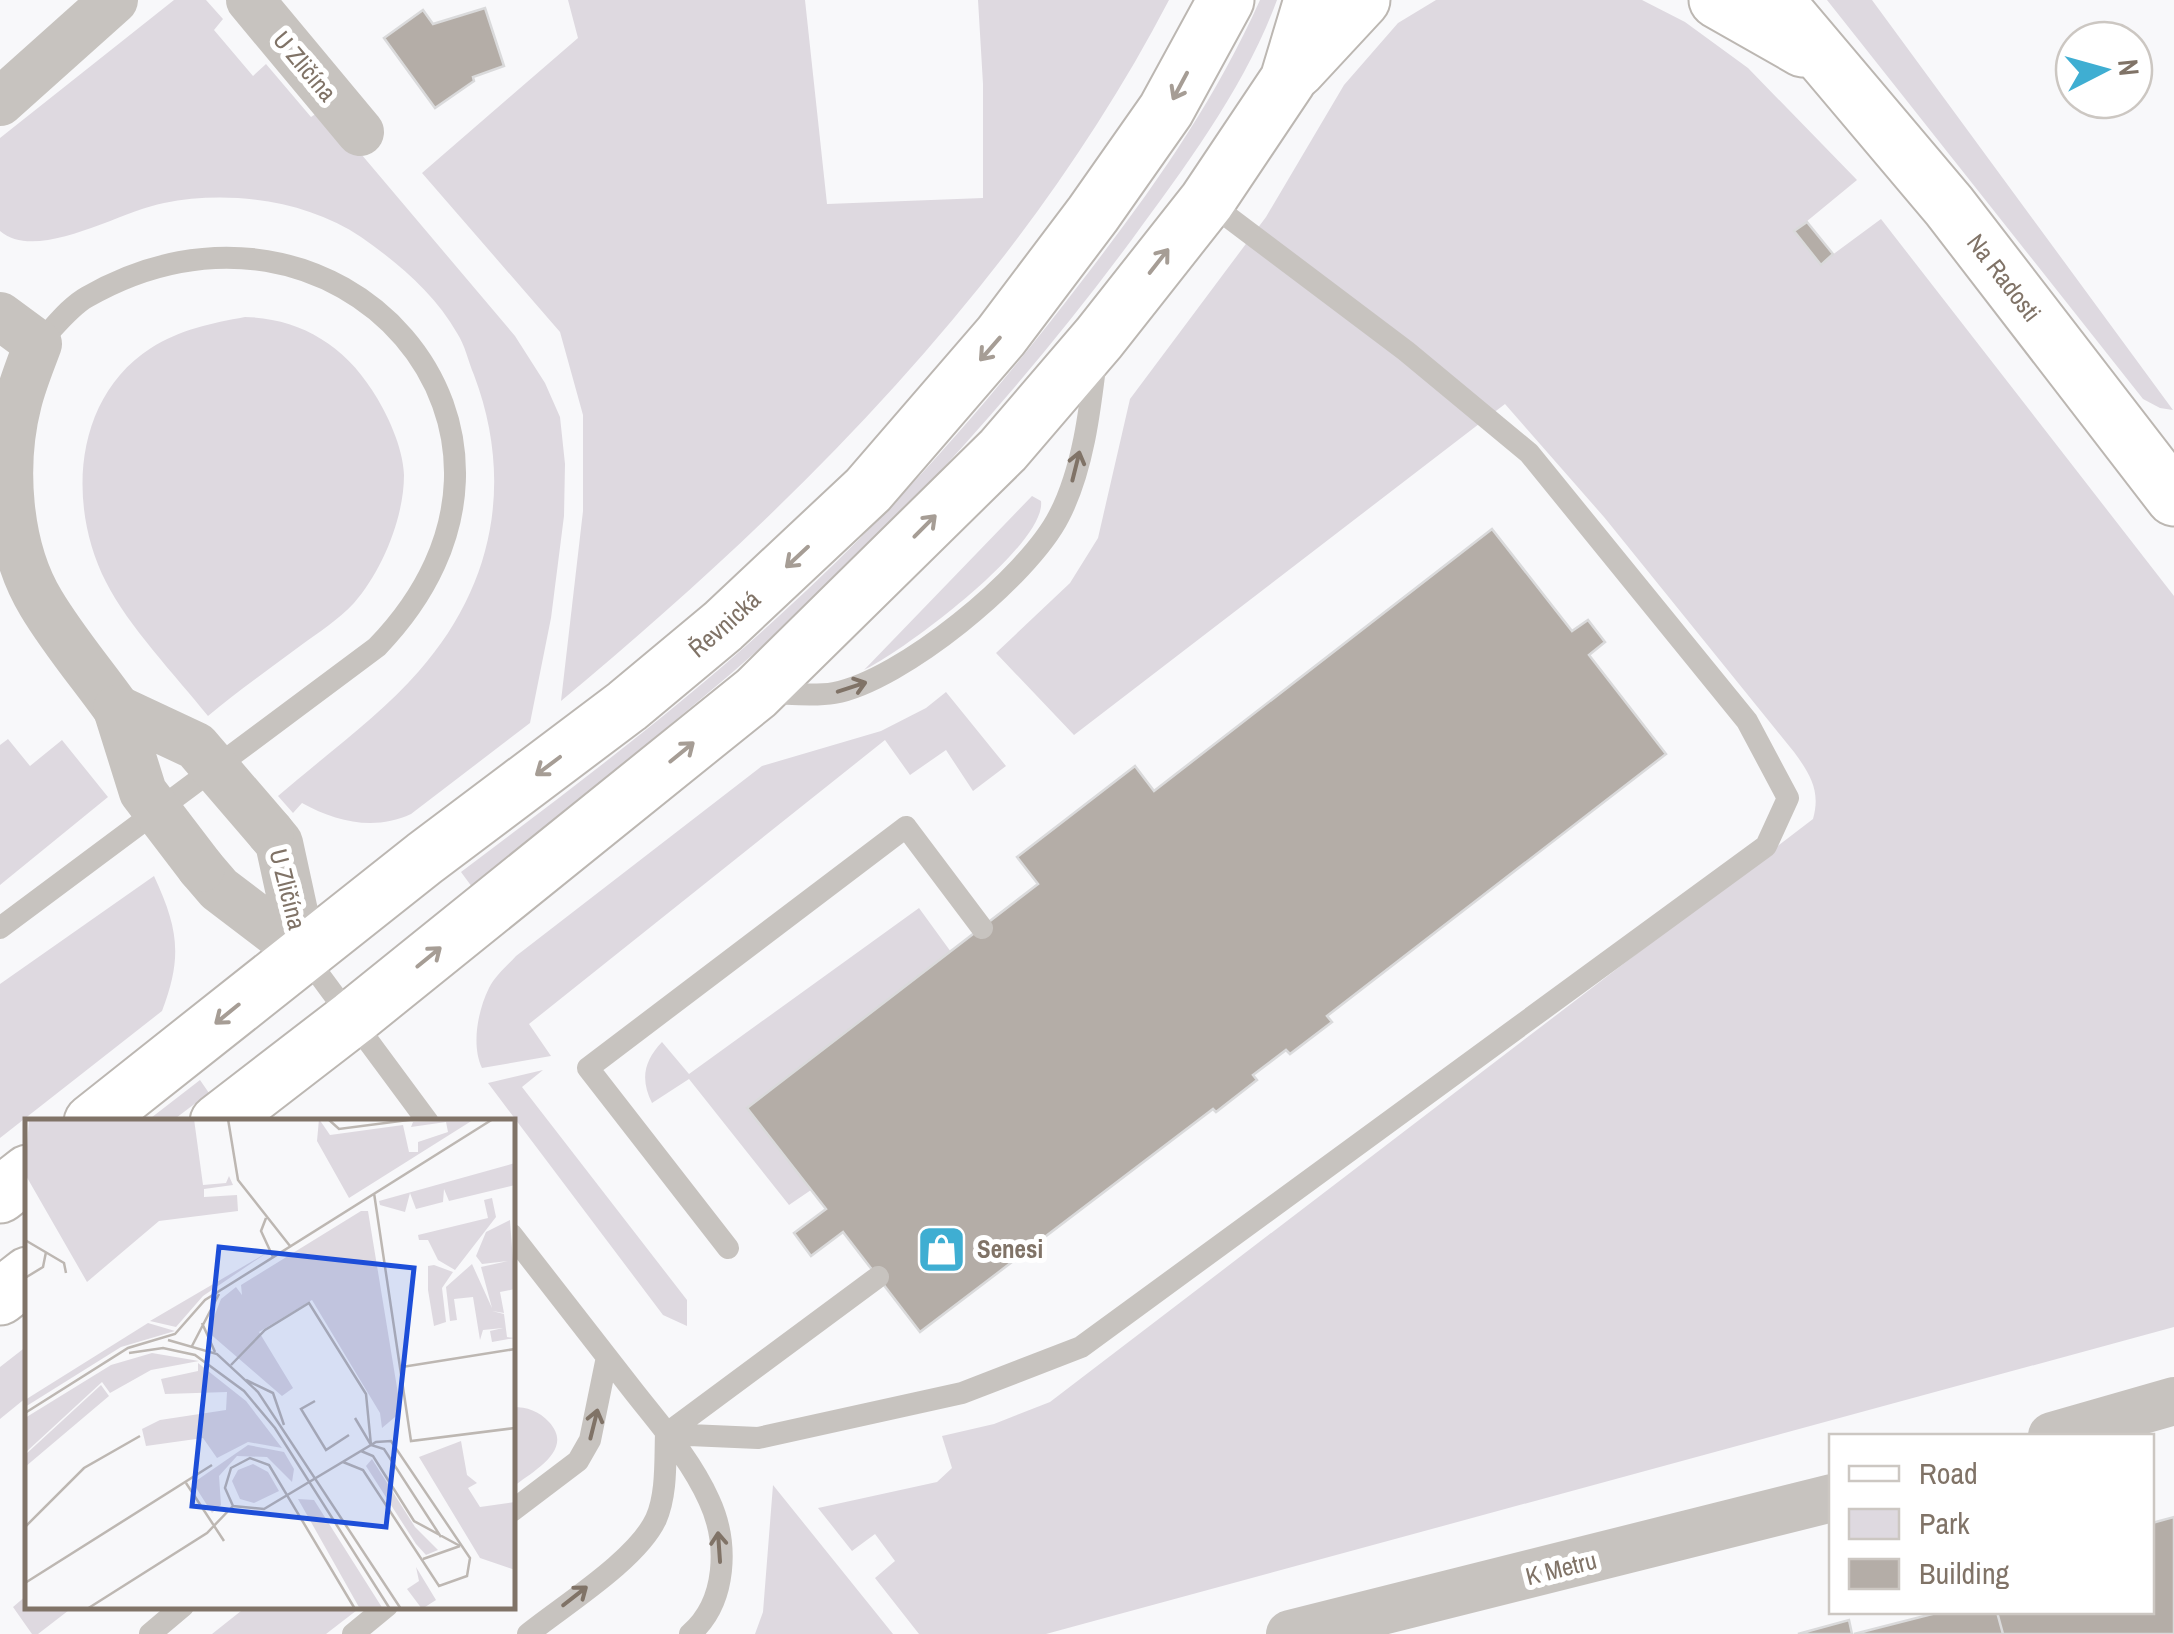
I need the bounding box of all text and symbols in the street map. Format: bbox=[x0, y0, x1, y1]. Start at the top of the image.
north arrow bbox=[2054, 20, 2154, 120]
street label: U Zličína bbox=[266, 24, 345, 109]
text: N bbox=[2109, 57, 2149, 78]
one-way arrow bbox=[1169, 70, 1189, 100]
street label: Na Radosti bbox=[1959, 227, 2049, 329]
one-way arrow bbox=[1148, 248, 1169, 275]
one-way arrow bbox=[978, 336, 1001, 361]
one-way arrow bbox=[1068, 451, 1086, 483]
one-way arrow bbox=[913, 514, 937, 538]
one-way arrow bbox=[785, 545, 810, 568]
street label: Řevnická bbox=[681, 582, 768, 665]
one-way arrow bbox=[836, 676, 868, 694]
one-way arrow bbox=[668, 742, 695, 763]
one-way arrow bbox=[535, 755, 562, 776]
street label: U Zličína bbox=[262, 845, 315, 933]
one-way arrow bbox=[416, 946, 442, 968]
one-way arrow bbox=[215, 1003, 241, 1025]
inset map bbox=[25, 1119, 515, 1609]
shop icon: Senesi bbox=[916, 1223, 968, 1275]
place label: Senesi bbox=[977, 1232, 1043, 1266]
one-way arrow bbox=[586, 1409, 605, 1440]
legend bbox=[1829, 1434, 2154, 1614]
text: Road bbox=[1919, 1453, 1978, 1493]
text: Park bbox=[1919, 1503, 1970, 1543]
one-way arrow bbox=[709, 1531, 728, 1563]
street label: K Metru bbox=[1522, 1543, 1600, 1593]
text: Building bbox=[1919, 1553, 2010, 1593]
one-way arrow bbox=[562, 1586, 588, 1608]

